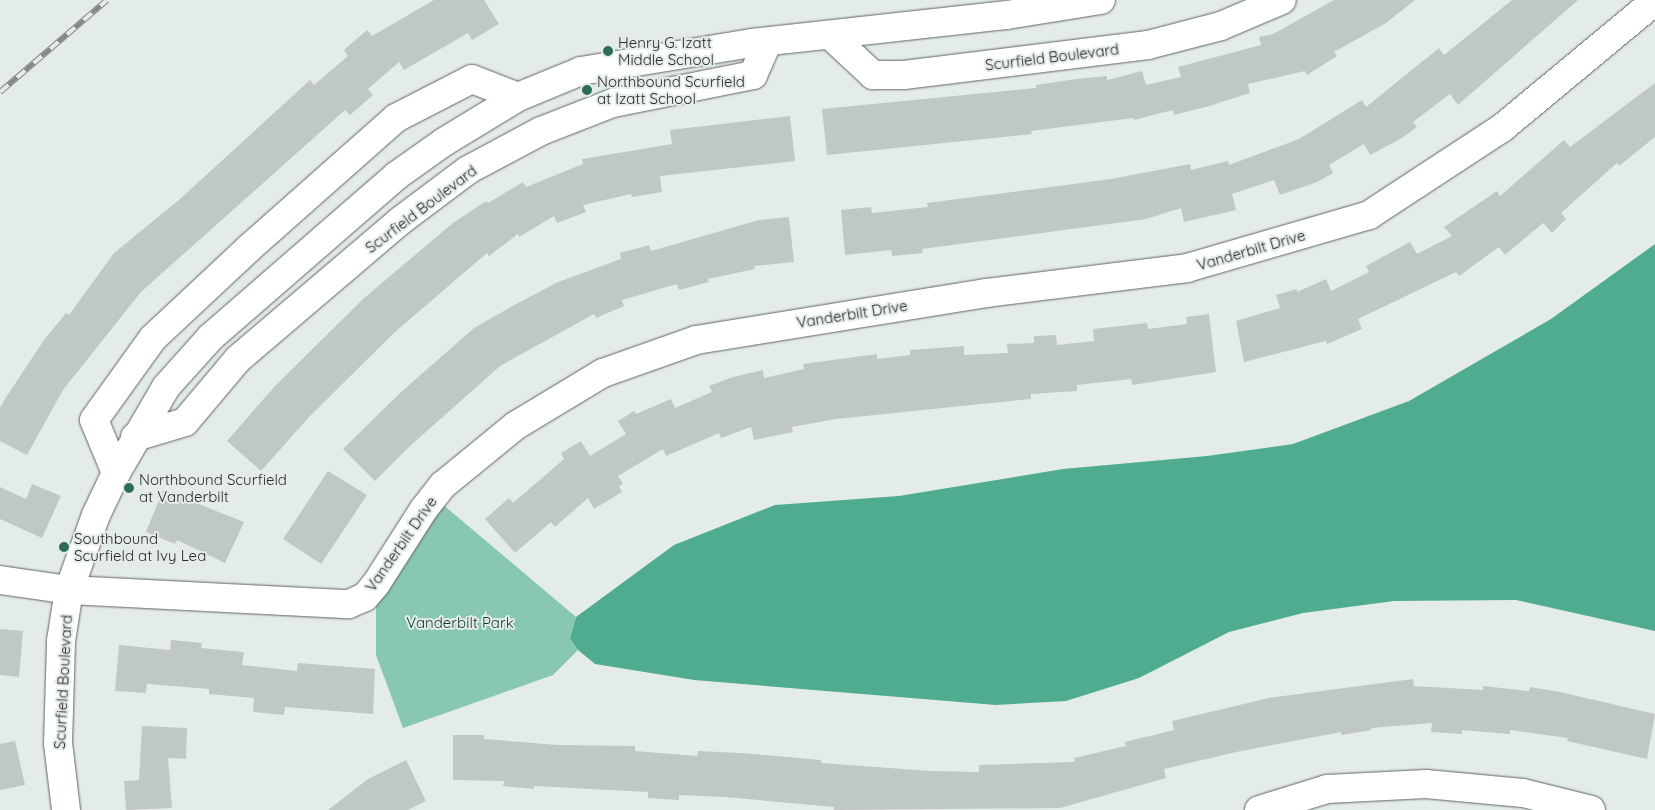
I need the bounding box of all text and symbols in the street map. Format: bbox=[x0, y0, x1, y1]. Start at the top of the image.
place label: Henry G. Izatt Middle School bbox=[618, 33, 714, 68]
street label: Scurfield Boulevard bbox=[984, 40, 1120, 74]
marker: Henry G. Izatt Middle School bbox=[602, 45, 614, 57]
place label: Northbound Scurfield at Izatt School bbox=[597, 72, 745, 107]
marker: Northbound Scurfield at Izatt School bbox=[581, 84, 593, 96]
street label: Scurfield Boulevard bbox=[362, 161, 480, 257]
street label: Vanderbilt Drive bbox=[1195, 226, 1307, 274]
street label: Vanderbilt Drive bbox=[795, 296, 909, 332]
place label: Northbound Scurfield at Vanderbilt bbox=[139, 470, 287, 505]
marker: Northbound Scurfield at Vanderbilt bbox=[123, 482, 135, 494]
street label: Vanderbilt Drive bbox=[362, 493, 440, 595]
place label: Southbound Scurfield at Ivy Lea bbox=[74, 529, 206, 564]
marker: Southbound Scurfield at Ivy Lea bbox=[58, 541, 70, 553]
street label: Scurfield Boulevard bbox=[50, 614, 76, 750]
park label: Vanderbilt Park bbox=[406, 614, 514, 632]

